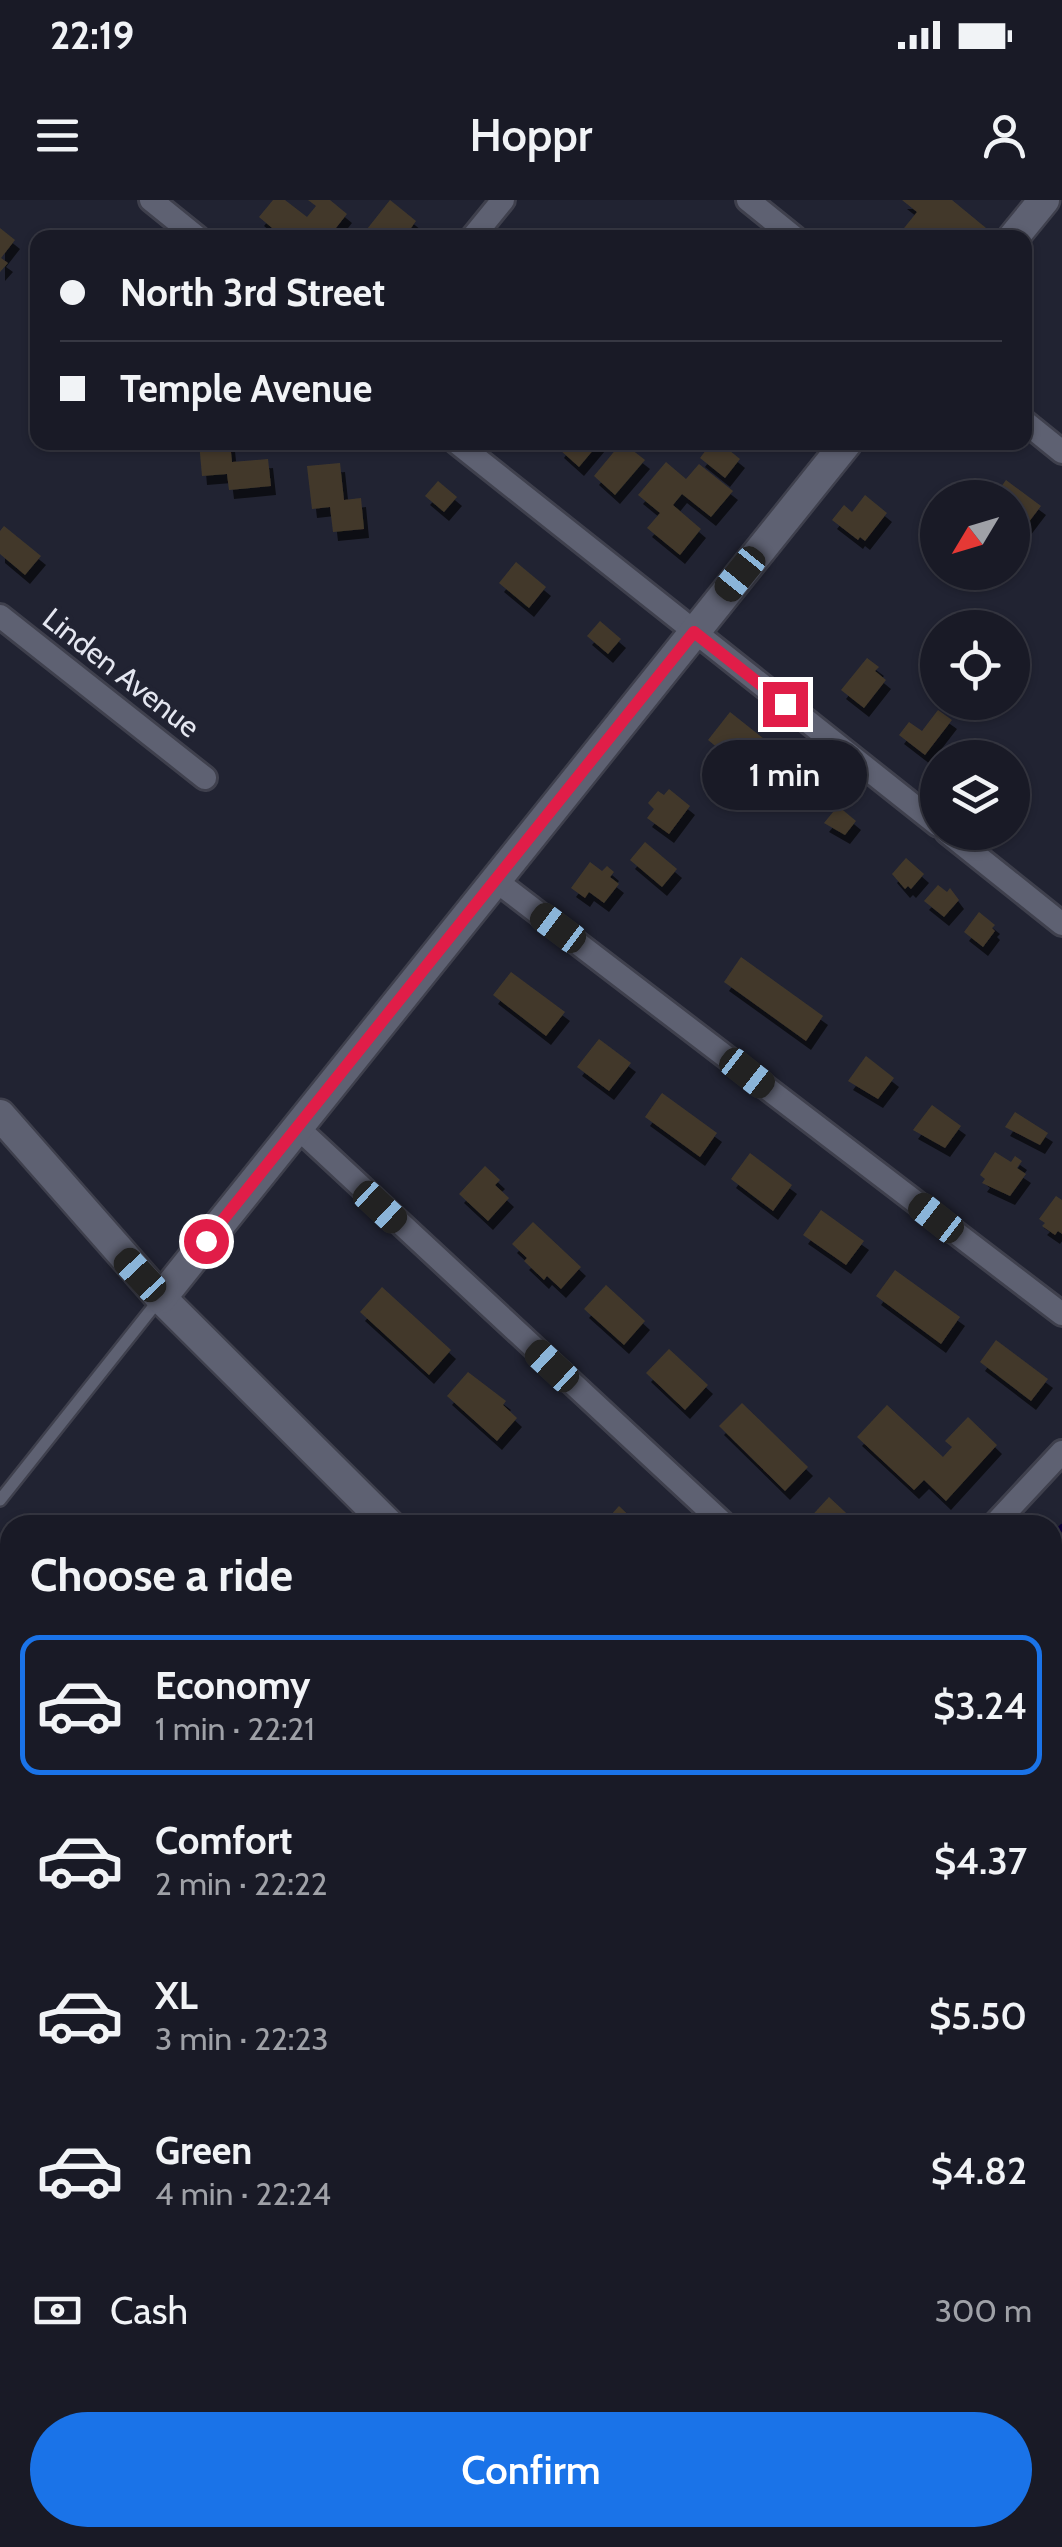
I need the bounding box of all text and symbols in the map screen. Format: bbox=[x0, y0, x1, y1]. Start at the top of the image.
text: 22:19 bbox=[50, 12, 134, 59]
icon: menu bbox=[30, 108, 85, 163]
text: Hoppr bbox=[470, 108, 592, 162]
icon: person bbox=[977, 108, 1032, 163]
text: North 3rd Street bbox=[120, 269, 385, 316]
text: Temple Avenue bbox=[120, 365, 372, 412]
north arrow bbox=[920, 480, 1030, 590]
map controls bbox=[920, 480, 1030, 850]
car bbox=[709, 541, 771, 607]
street label: Linden Avenue bbox=[36, 600, 207, 745]
button: locate bbox=[920, 610, 1030, 720]
route end bbox=[763, 682, 808, 727]
callout: 1 min bbox=[702, 739, 868, 809]
button: layers bbox=[920, 740, 1030, 850]
text: 1 min bbox=[749, 755, 820, 794]
car bbox=[525, 898, 591, 958]
car bbox=[714, 1043, 780, 1103]
car bbox=[348, 1176, 412, 1238]
car bbox=[903, 1188, 969, 1248]
route start bbox=[184, 1219, 229, 1264]
car bbox=[109, 1243, 171, 1307]
car bbox=[520, 1335, 584, 1397]
text: Choose a ride bbox=[30, 1548, 293, 1602]
icon: car bbox=[35, 1660, 125, 1750]
text: Economy bbox=[155, 1662, 310, 1709]
text: $3.24 bbox=[933, 1682, 1027, 1729]
text: 1 min · 22:21 bbox=[155, 1709, 315, 1748]
icon: car bbox=[35, 1815, 125, 1905]
text: Comfort bbox=[155, 1817, 292, 1864]
text: $4.37 bbox=[934, 1837, 1027, 1884]
text: 2 min · 22:22 bbox=[155, 1864, 327, 1903]
icon: car bbox=[35, 1970, 125, 2060]
text: XL bbox=[155, 1972, 198, 2019]
text: $5.50 bbox=[929, 1992, 1027, 2039]
text: 3 min · 22:23 bbox=[155, 2019, 329, 2058]
icon: car bbox=[35, 2125, 125, 2215]
text: Green bbox=[155, 2127, 252, 2174]
text: $4.82 bbox=[931, 2147, 1027, 2194]
text: 4 min · 22:24 bbox=[155, 2174, 331, 2213]
icon: cash bbox=[30, 2283, 85, 2338]
text: Cash bbox=[110, 2287, 188, 2334]
text: 300 m bbox=[935, 2291, 1032, 2330]
button: Confirm bbox=[30, 2412, 1032, 2527]

